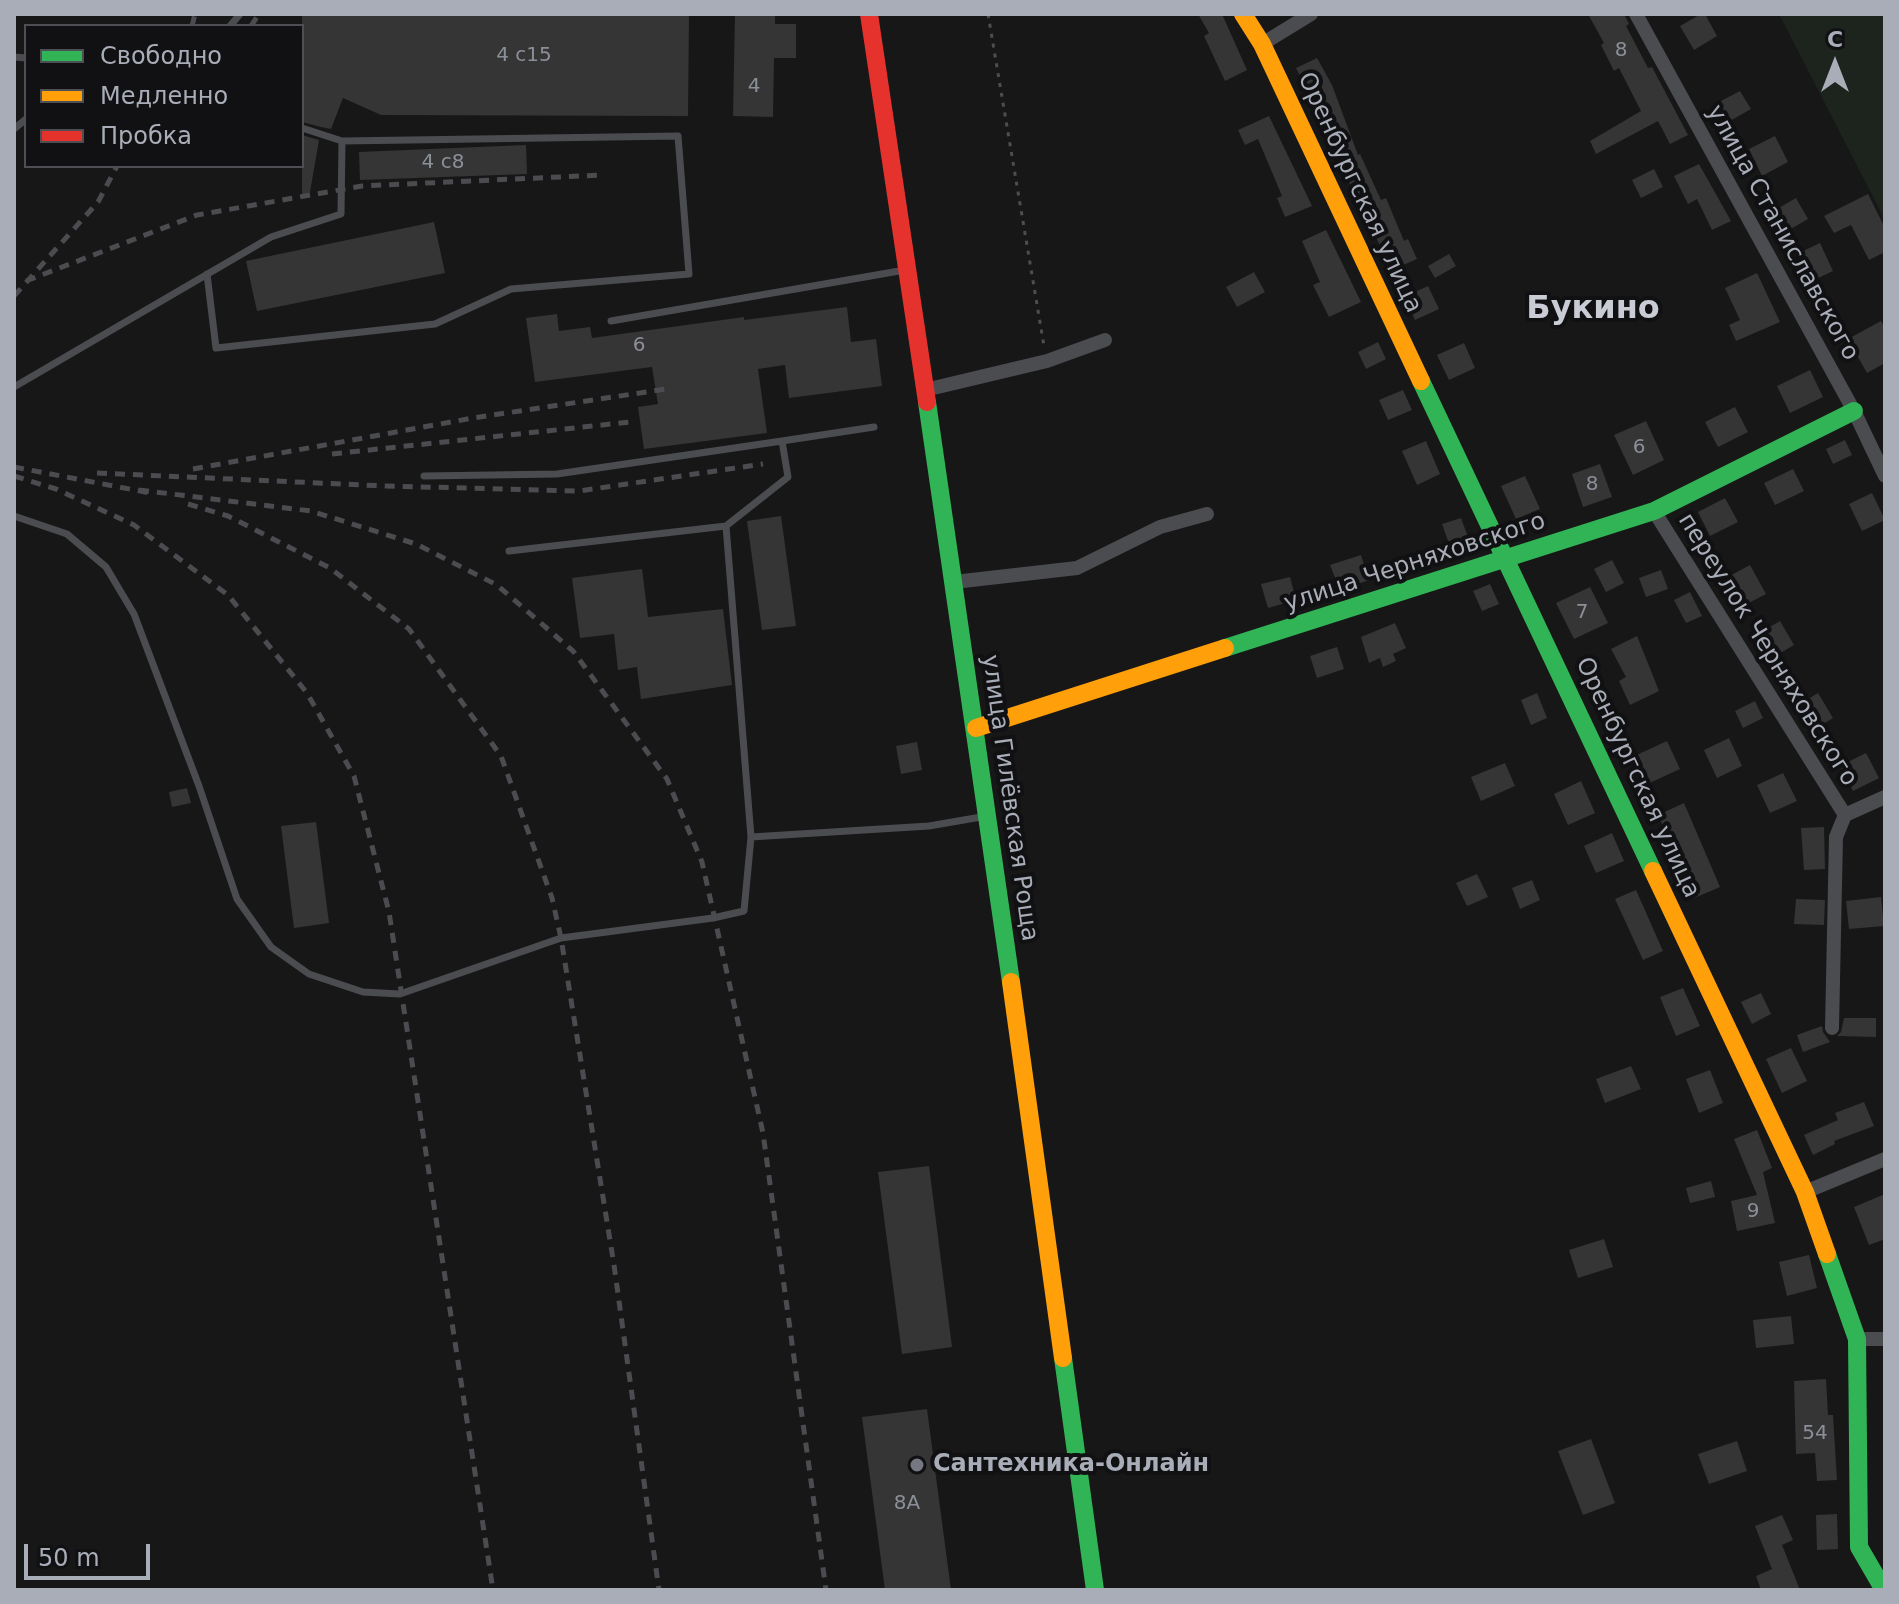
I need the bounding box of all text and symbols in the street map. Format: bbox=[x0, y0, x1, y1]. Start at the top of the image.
legend bbox=[24, 24, 304, 168]
north arrow bbox=[1795, 24, 1875, 104]
text: С bbox=[1827, 27, 1843, 52]
house number: 8 bbox=[1615, 39, 1627, 63]
text: Свободно bbox=[100, 42, 222, 70]
house number: 4 с15 bbox=[496, 44, 552, 68]
street label: Оренбургская улица bbox=[1291, 68, 1427, 318]
house number: 4 bbox=[748, 75, 760, 99]
text: Медленно bbox=[100, 82, 228, 110]
street label: улица Станиславского bbox=[1700, 100, 1864, 366]
text: Пробка bbox=[100, 122, 192, 150]
house number: 4 с8 bbox=[422, 151, 464, 175]
district label: Букино bbox=[1526, 291, 1660, 329]
house number: 6 bbox=[633, 334, 645, 358]
house number: 6 bbox=[1633, 436, 1645, 460]
house number: 8 bbox=[1586, 473, 1598, 497]
street label: улица Черняховского bbox=[1281, 507, 1549, 619]
street label: переулок Черняховского bbox=[1671, 508, 1863, 792]
house number: 7 bbox=[1576, 601, 1588, 625]
street label: улица Гилёвская Роща bbox=[975, 653, 1043, 943]
street label: Оренбургская улица bbox=[1569, 653, 1705, 903]
house number: 9 bbox=[1747, 1200, 1759, 1224]
house number: 54 bbox=[1802, 1422, 1828, 1446]
place label: Сантехника-Онлайн bbox=[933, 1451, 1209, 1479]
marker: Сантехника-Онлайн bbox=[908, 1456, 926, 1474]
house number: 8А bbox=[894, 1492, 920, 1516]
scale bar bbox=[28, 1528, 154, 1578]
text: 50 m bbox=[38, 1544, 100, 1572]

